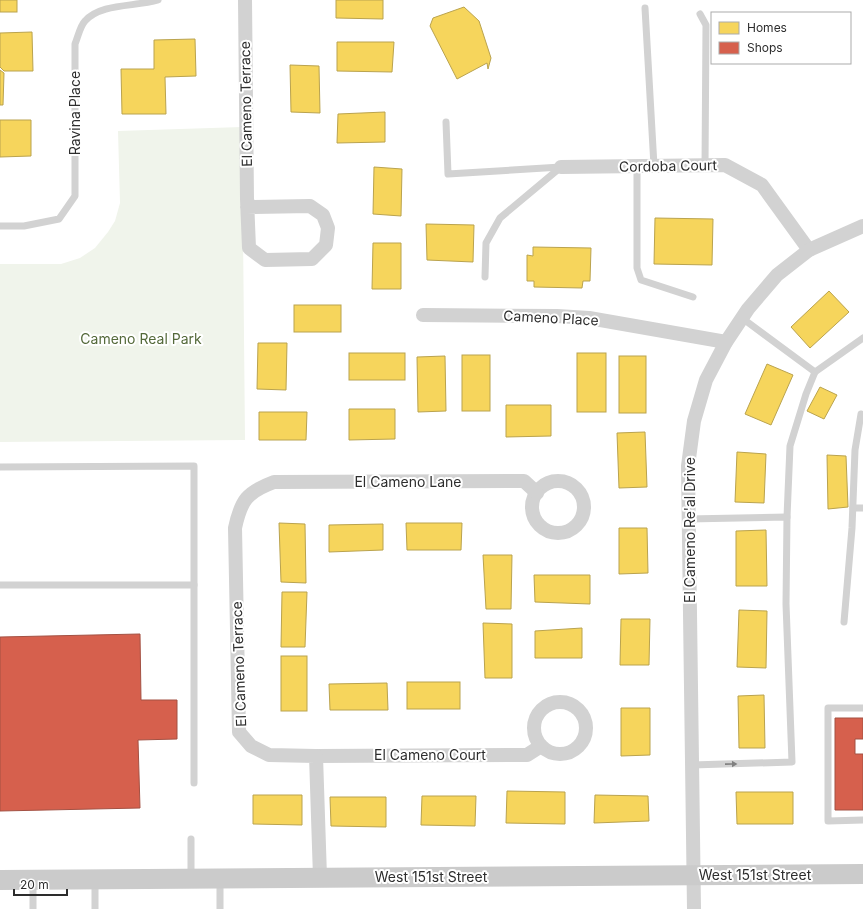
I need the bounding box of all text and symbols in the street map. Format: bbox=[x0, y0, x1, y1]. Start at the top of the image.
legend bbox=[711, 12, 851, 64]
text: Homes bbox=[747, 20, 787, 35]
text: Shops bbox=[747, 40, 783, 55]
street label: El Cameno Terrace bbox=[236, 41, 255, 167]
street label: Ravina Place bbox=[66, 71, 83, 155]
street label: Cordoba Court bbox=[619, 156, 718, 175]
street label: Cameno Place bbox=[503, 307, 599, 328]
park label: Cameno Real Park bbox=[80, 330, 202, 347]
street label: El Cameno Re'al Drive bbox=[681, 457, 698, 603]
street label: El Cameno Lane bbox=[354, 473, 462, 490]
street label: El Cameno Terrace bbox=[228, 601, 249, 727]
street label: El Cameno Court bbox=[374, 746, 486, 763]
one-way arrow bbox=[725, 760, 737, 767]
street label: West 151st Street bbox=[699, 866, 812, 883]
street label: West 151st Street bbox=[375, 868, 488, 885]
scale bar bbox=[14, 871, 67, 897]
text: 20 m bbox=[20, 877, 49, 892]

